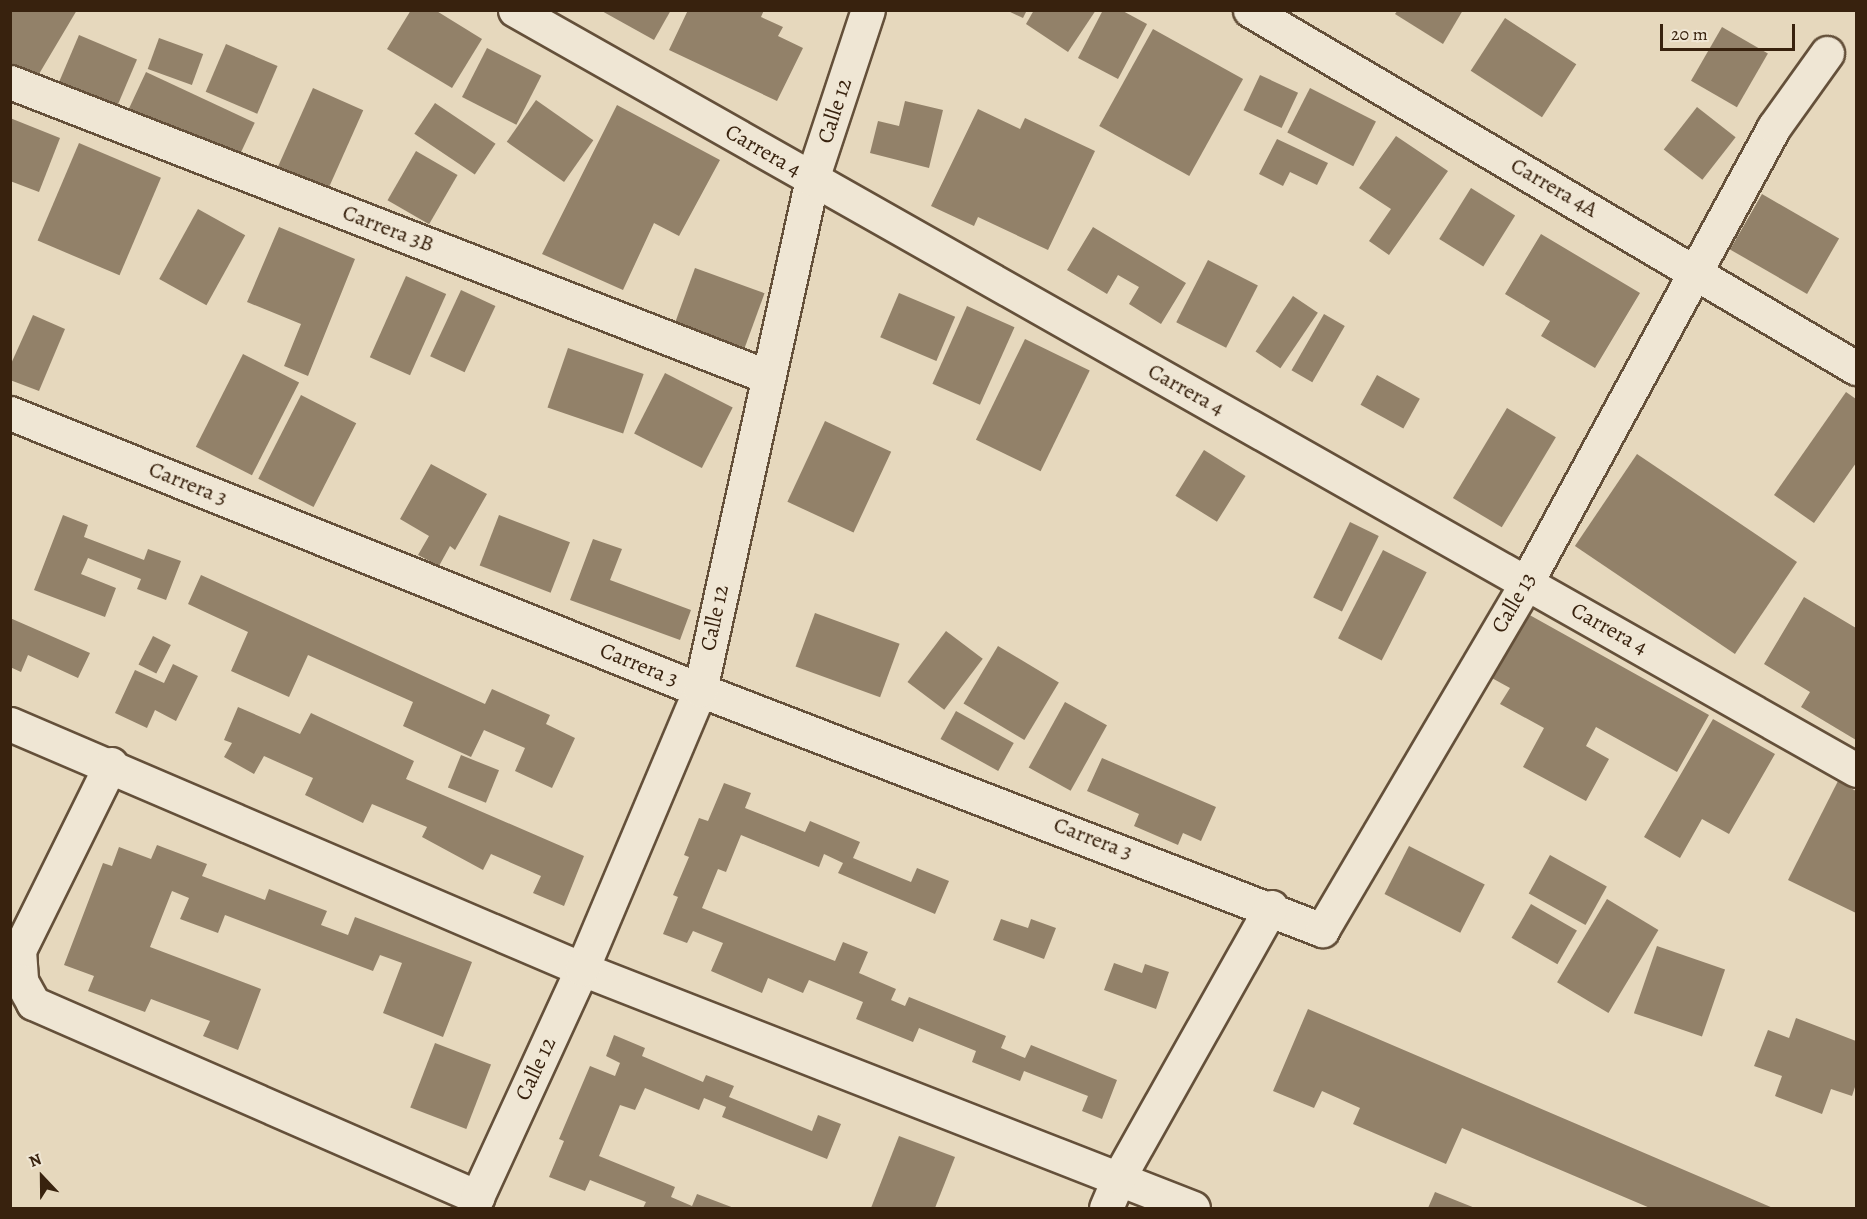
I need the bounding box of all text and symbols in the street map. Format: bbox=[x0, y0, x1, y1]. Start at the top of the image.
scale bar bbox=[1663, 12, 1798, 50]
text: 20 m bbox=[1671, 22, 1708, 46]
street label: Calle 12 bbox=[812, 75, 858, 147]
street label: Carrera 4 bbox=[720, 119, 806, 183]
street label: Carrera 4A bbox=[1506, 153, 1602, 223]
street label: Carrera 3B bbox=[339, 200, 437, 258]
street label: Carrera 4 bbox=[1143, 358, 1229, 422]
street label: Carrera 3 bbox=[145, 456, 231, 512]
street label: Calle 13 bbox=[1486, 568, 1542, 638]
street label: Calle 12 bbox=[695, 583, 735, 653]
street label: Carrera 4 bbox=[1566, 597, 1652, 661]
street label: Carrera 3 bbox=[596, 637, 682, 693]
street label: Carrera 3 bbox=[1050, 812, 1136, 866]
street label: Calle 12 bbox=[510, 1033, 562, 1105]
north arrow bbox=[12, 1147, 72, 1207]
text: N bbox=[26, 1148, 45, 1173]

